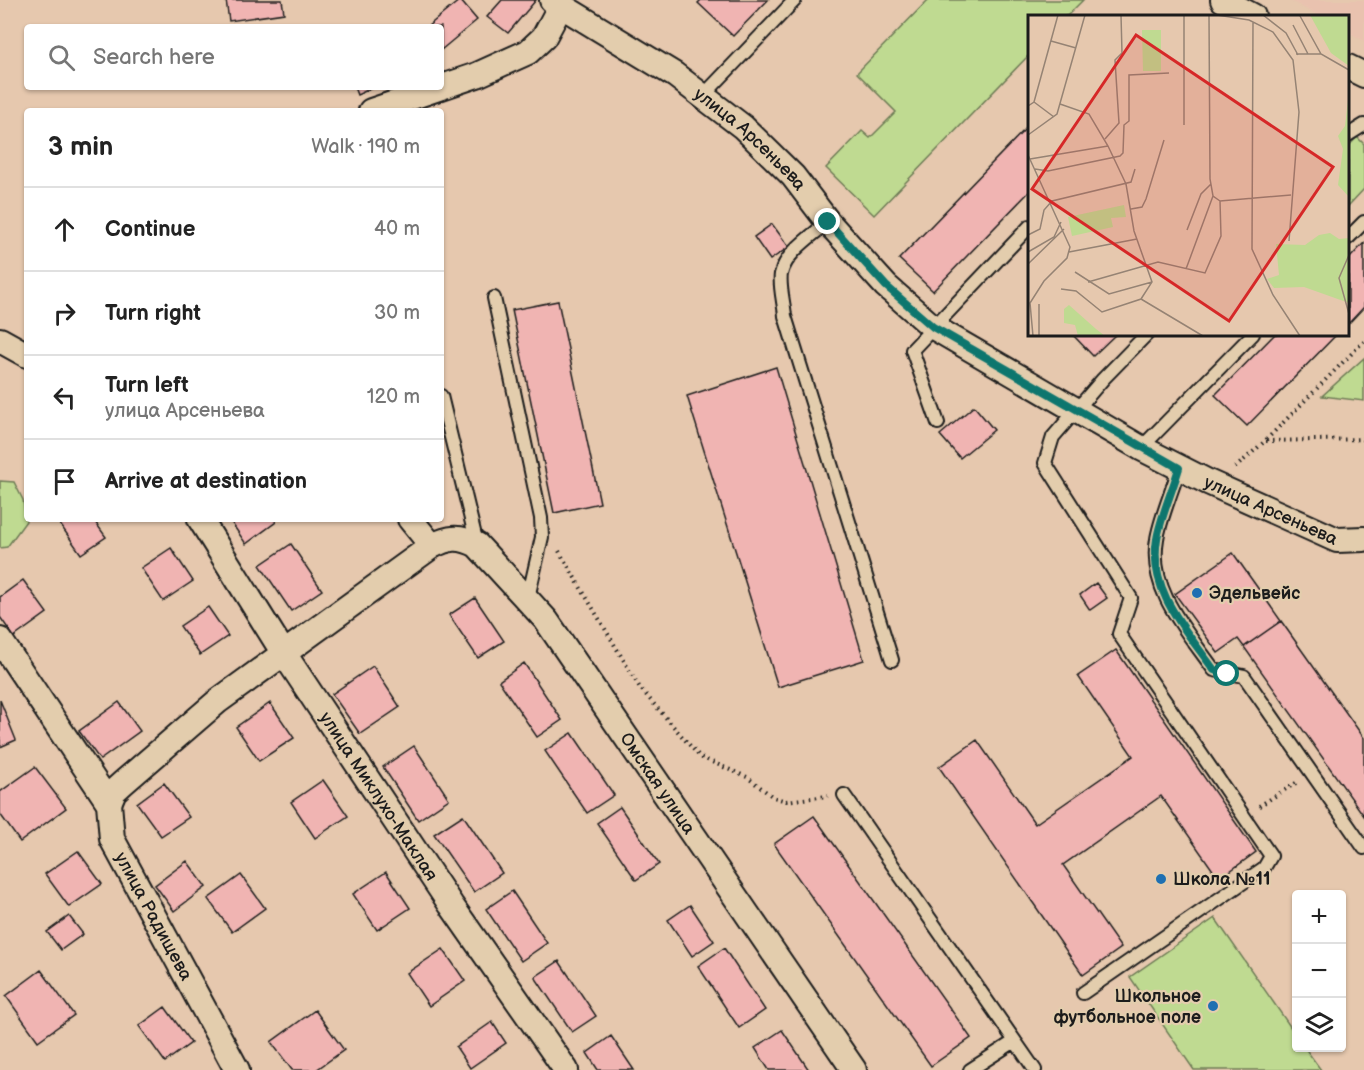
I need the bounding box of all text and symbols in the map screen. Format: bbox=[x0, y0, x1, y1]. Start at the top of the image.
inset map bbox=[1028, 15, 1349, 336]
search box bbox=[24, 24, 444, 90]
icon: search bbox=[45, 41, 78, 74]
text: Search here bbox=[93, 44, 215, 71]
street label: улица Арсеньева bbox=[690, 83, 811, 195]
text: 3 min bbox=[48, 132, 113, 163]
text: Walk · 190 m bbox=[311, 135, 420, 159]
route end bbox=[814, 208, 840, 234]
icon: ahead bbox=[48, 213, 81, 246]
text: Continue bbox=[105, 216, 195, 243]
text: 40 m bbox=[374, 217, 420, 241]
icon: right bbox=[48, 297, 81, 330]
text: Turn right bbox=[105, 300, 201, 327]
text: 30 m bbox=[374, 301, 420, 325]
text: Turn left bbox=[105, 372, 189, 399]
icon: left bbox=[48, 381, 81, 414]
text: 120 m bbox=[367, 385, 420, 409]
text: улица Арсеньева bbox=[105, 399, 265, 423]
icon: arrive bbox=[48, 465, 81, 498]
text: Arrive at destination bbox=[105, 468, 307, 495]
street label: улица Арсеньева bbox=[1201, 471, 1341, 550]
place label: Эдельвейс bbox=[1209, 583, 1300, 604]
marker: Эдельвейс bbox=[1190, 586, 1204, 600]
route start bbox=[1213, 660, 1239, 686]
street label: улица Миклухо-Маклая bbox=[315, 708, 442, 885]
street label: Омская улица bbox=[616, 729, 700, 838]
street label: улица Радищева bbox=[111, 848, 197, 984]
place label: Школа №11 bbox=[1173, 869, 1271, 890]
marker: Школа №11 bbox=[1154, 872, 1168, 886]
map controls bbox=[1292, 890, 1346, 1052]
button: + bbox=[1292, 890, 1346, 944]
button: − bbox=[1292, 944, 1346, 998]
place label: Школьное футбольное поле bbox=[1053, 986, 1201, 1028]
button: layers bbox=[1292, 998, 1346, 1052]
marker: Школьное футбольное поле bbox=[1206, 999, 1220, 1013]

